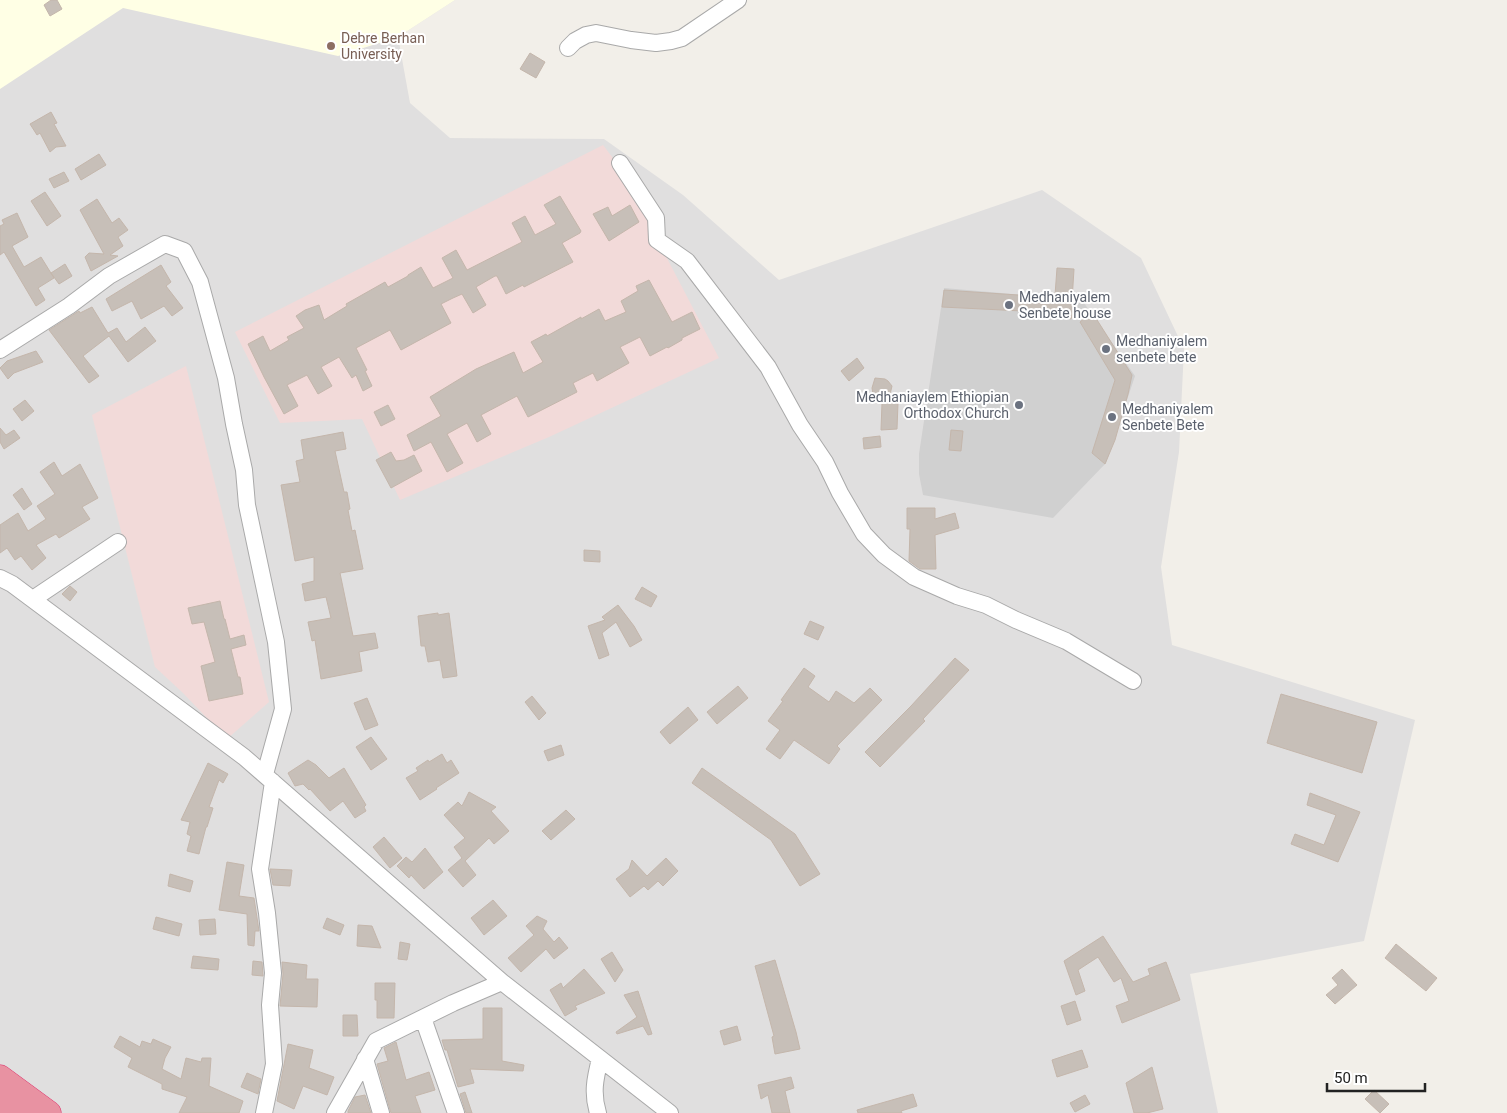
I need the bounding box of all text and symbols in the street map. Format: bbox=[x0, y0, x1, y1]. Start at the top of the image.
place label: Debre Berhan University bbox=[341, 30, 425, 62]
marker: Debre Berhan University bbox=[325, 40, 337, 52]
place label: Medhaniyalem Senbete house bbox=[1019, 289, 1111, 321]
marker: Medhaniyalem Senbete house bbox=[1003, 299, 1015, 311]
place label: Medhaniyalem senbete bete bbox=[1116, 333, 1207, 365]
marker: Medhaniyalem senbete bete bbox=[1100, 343, 1112, 355]
place label: Medhaniaylem Ethiopian Orthodox Church bbox=[856, 389, 1009, 421]
marker: Medhaniaylem Ethiopian Orthodox Church bbox=[1013, 399, 1025, 411]
place label: Medhaniyalem Senbete Bete bbox=[1122, 401, 1213, 433]
marker: Medhaniyalem Senbete Bete bbox=[1106, 411, 1118, 423]
scale bar bbox=[1327, 1060, 1424, 1092]
text: 50 m bbox=[1334, 1069, 1368, 1087]

